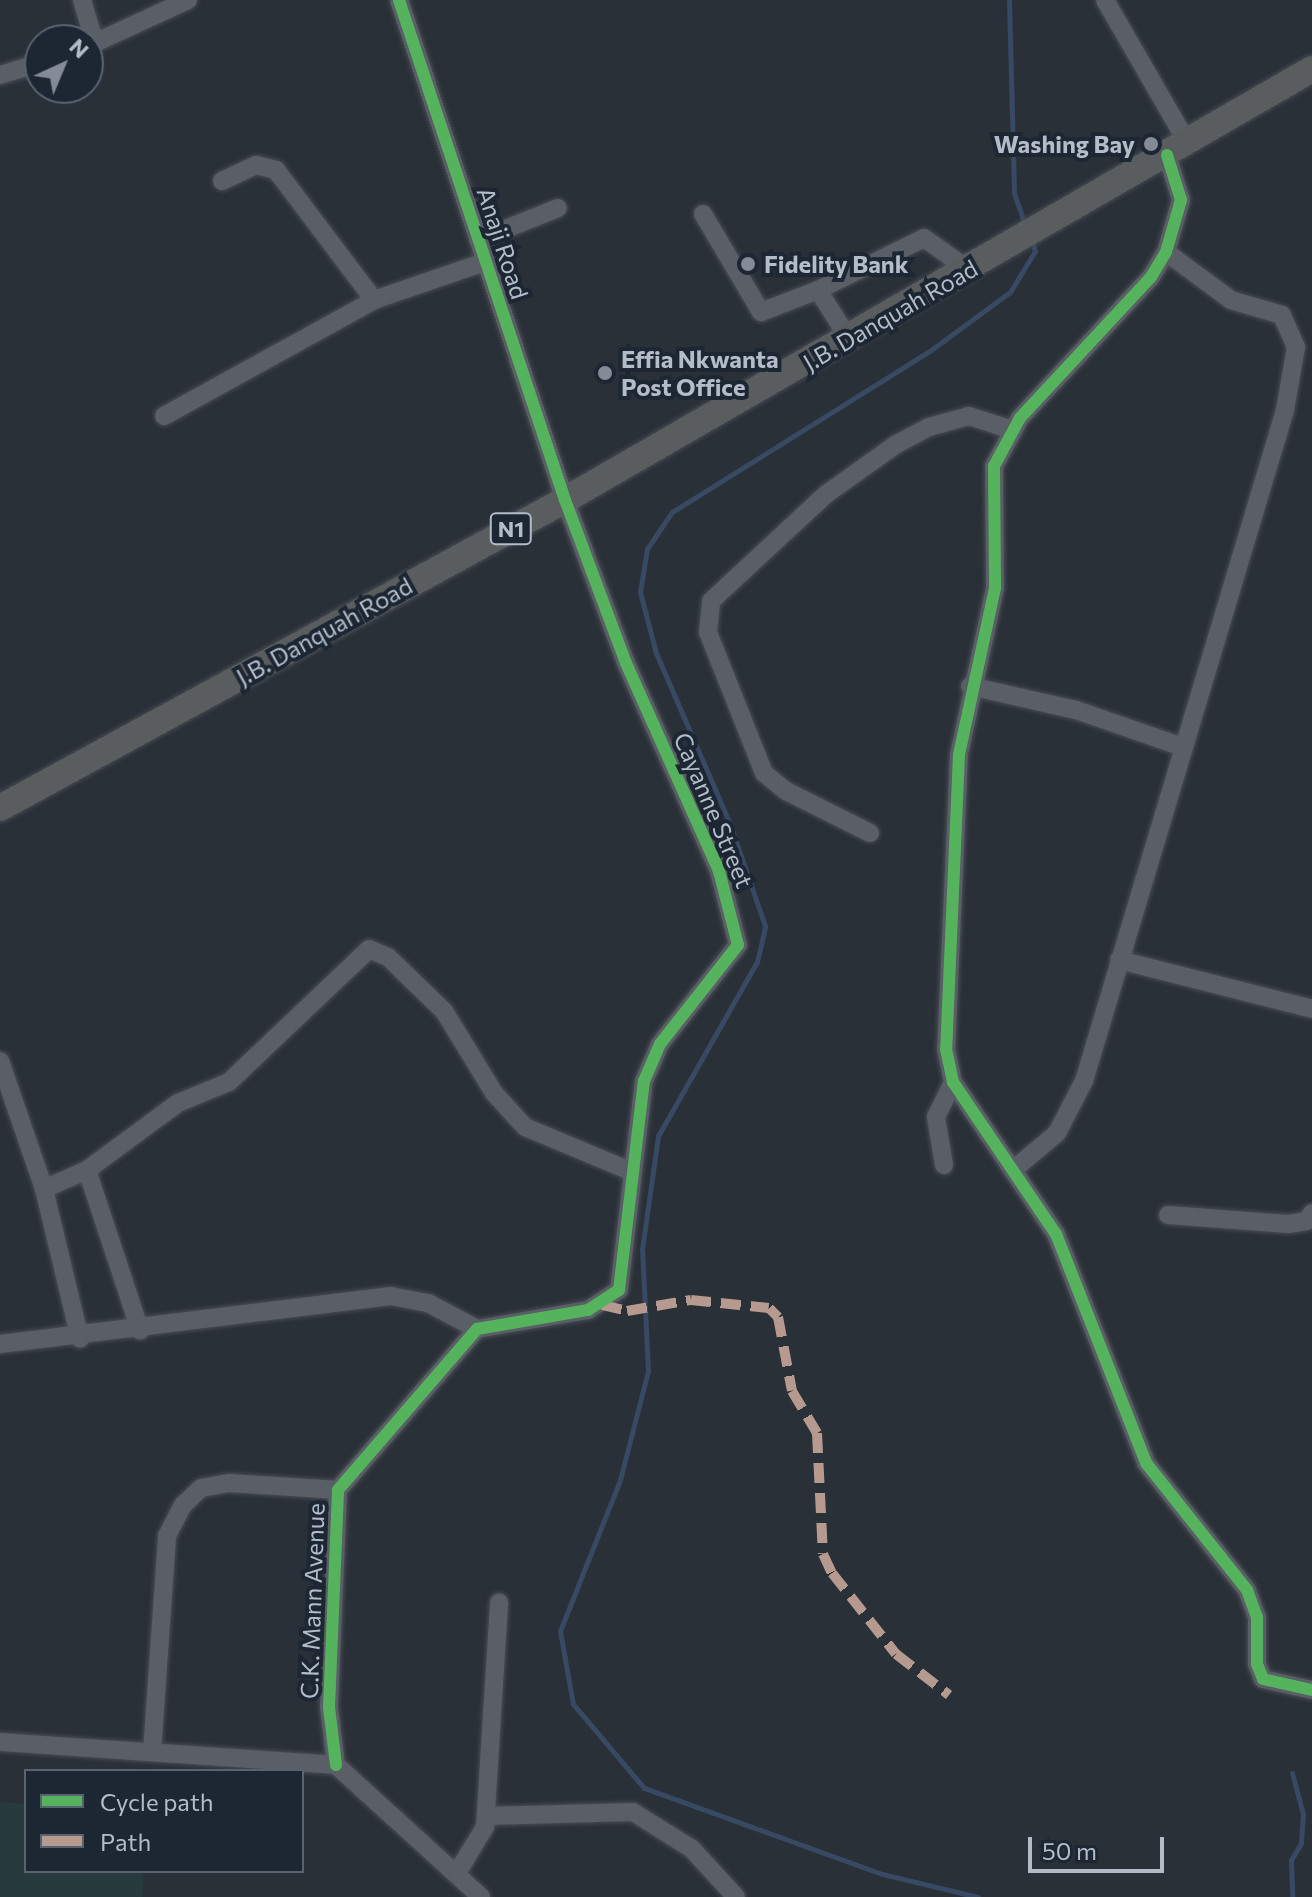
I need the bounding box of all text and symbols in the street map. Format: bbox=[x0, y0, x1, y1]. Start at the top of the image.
north arrow bbox=[24, 24, 104, 104]
text: N bbox=[64, 32, 95, 63]
place label: Washing Bay bbox=[994, 130, 1135, 158]
marker: Washing Bay bbox=[1142, 135, 1160, 153]
street label: Anaji Road bbox=[471, 183, 535, 303]
place label: Fidelity Bank bbox=[764, 250, 909, 278]
street label: J.B. Danquah Road bbox=[798, 253, 982, 377]
marker: Fidelity Bank bbox=[739, 255, 757, 273]
place label: Effia Nkwanta Post Office bbox=[621, 345, 779, 401]
marker: Effia Nkwanta Post Office bbox=[596, 364, 614, 382]
road number: N1 bbox=[489, 511, 533, 547]
street label: J.B. Danquah Road bbox=[231, 571, 417, 691]
street label: Cayanne Street bbox=[668, 728, 760, 892]
street label: C.K. Mann Avenue bbox=[294, 1503, 330, 1699]
legend bbox=[24, 1769, 304, 1873]
text: Cycle path bbox=[100, 1787, 214, 1816]
scale bar bbox=[1032, 1821, 1168, 1871]
text: Path bbox=[100, 1827, 151, 1856]
text: 50 m bbox=[1042, 1836, 1097, 1865]

